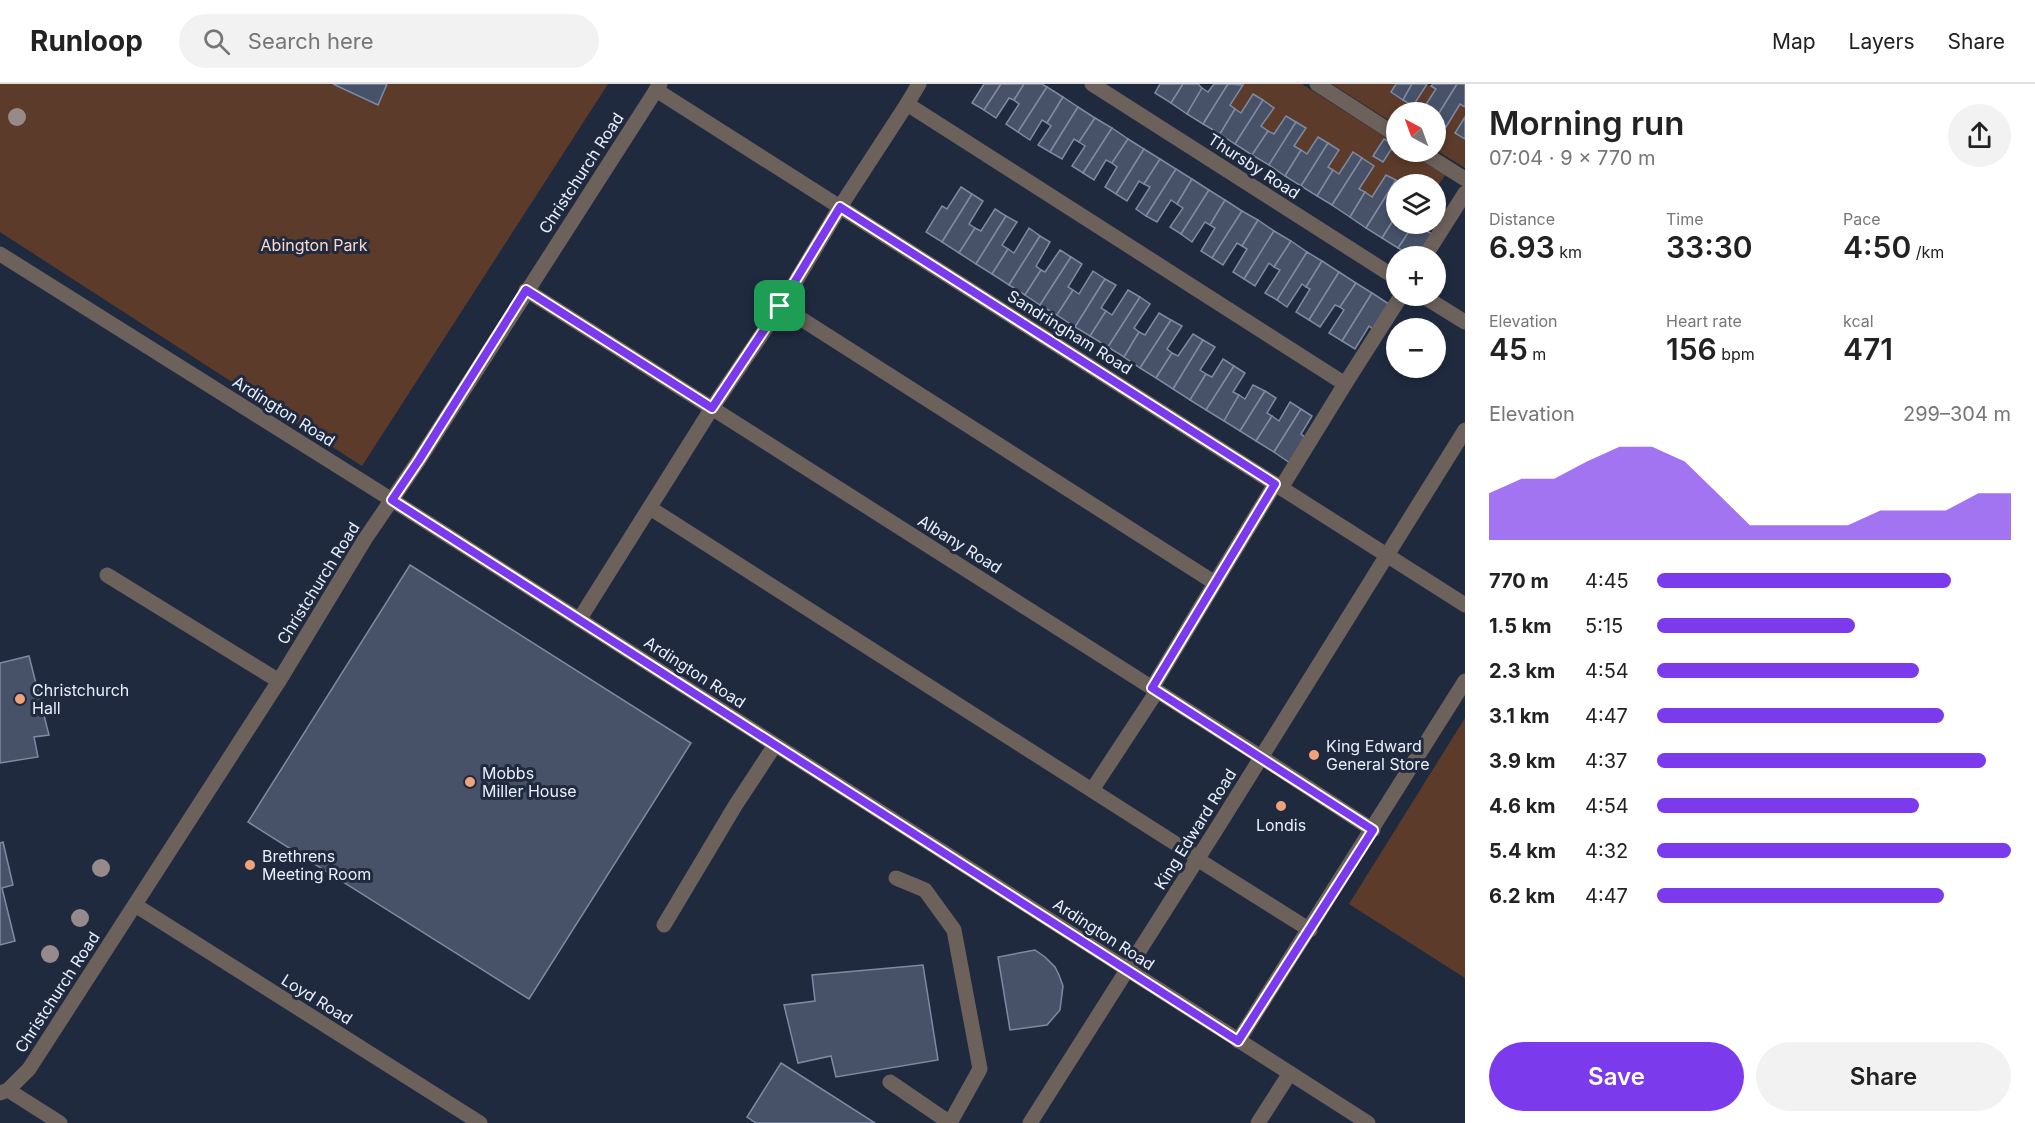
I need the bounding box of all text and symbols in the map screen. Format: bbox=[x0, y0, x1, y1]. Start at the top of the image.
search box bbox=[179, 14, 599, 68]
text: Runloop bbox=[30, 24, 143, 58]
icon: search bbox=[200, 25, 233, 58]
text: Search here bbox=[248, 28, 374, 54]
text: Map bbox=[1772, 29, 1816, 54]
text: Layers bbox=[1849, 29, 1915, 54]
text: Share bbox=[1948, 29, 2005, 54]
north arrow bbox=[1386, 102, 1446, 162]
map controls bbox=[1386, 102, 1446, 378]
text: Morning run bbox=[1489, 103, 1684, 143]
button: share bbox=[1948, 104, 2011, 167]
street label: Christchurch Road bbox=[534, 109, 628, 237]
street label: Thursby Road bbox=[1204, 129, 1304, 203]
text: 07:04 · 9 × 770 m bbox=[1489, 146, 1656, 170]
button: layers bbox=[1386, 174, 1446, 234]
text: Distance bbox=[1489, 209, 1555, 229]
text: Time bbox=[1666, 209, 1704, 229]
text: Pace bbox=[1843, 209, 1881, 229]
text: 6.93 bbox=[1489, 229, 1555, 265]
text: 33:30 bbox=[1666, 229, 1753, 265]
text: 4:50 bbox=[1843, 229, 1911, 265]
park label: Abington Park bbox=[261, 235, 368, 255]
text: km bbox=[1555, 242, 1582, 262]
text: /km bbox=[1911, 242, 1944, 262]
button: + bbox=[1386, 246, 1446, 306]
pin bbox=[754, 280, 805, 331]
street label: Sandringham Road bbox=[1004, 286, 1136, 378]
icon: arrive bbox=[763, 289, 796, 322]
text: Elevation bbox=[1489, 311, 1558, 331]
text: Heart rate bbox=[1666, 311, 1742, 331]
text: kcal bbox=[1843, 311, 1874, 331]
button: − bbox=[1386, 318, 1446, 378]
text: 45 bbox=[1489, 331, 1528, 367]
text: 156 bbox=[1666, 331, 1717, 367]
text: 471 bbox=[1843, 331, 1893, 367]
text: m bbox=[1528, 344, 1546, 364]
text: bpm bbox=[1717, 344, 1755, 364]
street label: Ardington Road bbox=[229, 372, 339, 450]
text: Elevation bbox=[1489, 402, 1575, 426]
text: 299–304 m bbox=[1903, 402, 2011, 426]
street label: Albany Road bbox=[914, 510, 1006, 578]
street label: Christchurch Road bbox=[272, 518, 364, 648]
text: 770 m bbox=[1489, 569, 1549, 593]
text: 4:45 bbox=[1585, 569, 1629, 593]
text: 1.5 km bbox=[1489, 614, 1552, 638]
text: 5:15 bbox=[1585, 614, 1623, 638]
street label: Ardington Road bbox=[641, 632, 749, 712]
text: 2.3 km bbox=[1489, 659, 1555, 683]
text: 4:54 bbox=[1585, 659, 1629, 683]
place label: Christchurch Hall bbox=[32, 680, 129, 718]
marker: Christchurch Hall bbox=[13, 692, 27, 706]
text: 3.1 km bbox=[1489, 704, 1550, 728]
text: 4:47 bbox=[1585, 704, 1628, 728]
place label: King Edward General Store bbox=[1326, 736, 1429, 774]
marker: King Edward General Store bbox=[1307, 748, 1321, 762]
text: 3.9 km bbox=[1489, 749, 1556, 773]
text: 4:37 bbox=[1585, 749, 1627, 773]
place label: Mobbs Miller House bbox=[482, 763, 577, 801]
street label: King Edward Road bbox=[1150, 765, 1240, 893]
marker: Mobbs Miller House bbox=[463, 775, 477, 789]
text: 4.6 km bbox=[1489, 794, 1556, 818]
text: 4:54 bbox=[1585, 794, 1629, 818]
marker: Londis bbox=[1274, 799, 1288, 813]
place label: Londis bbox=[1256, 815, 1306, 835]
text: 5.4 km bbox=[1489, 839, 1556, 863]
text: 4:32 bbox=[1585, 839, 1628, 863]
place label: Brethrens Meeting Room bbox=[262, 846, 371, 884]
marker: Brethrens Meeting Room bbox=[243, 858, 257, 872]
text: 6.2 km bbox=[1489, 884, 1555, 908]
text: 4:47 bbox=[1585, 884, 1628, 908]
street label: Ardington Road bbox=[1050, 894, 1158, 974]
street label: Christchurch Road bbox=[10, 928, 104, 1056]
street label: Loyd Road bbox=[278, 969, 356, 1029]
button: Save bbox=[1489, 1042, 1744, 1111]
button: Share bbox=[1756, 1042, 2011, 1111]

